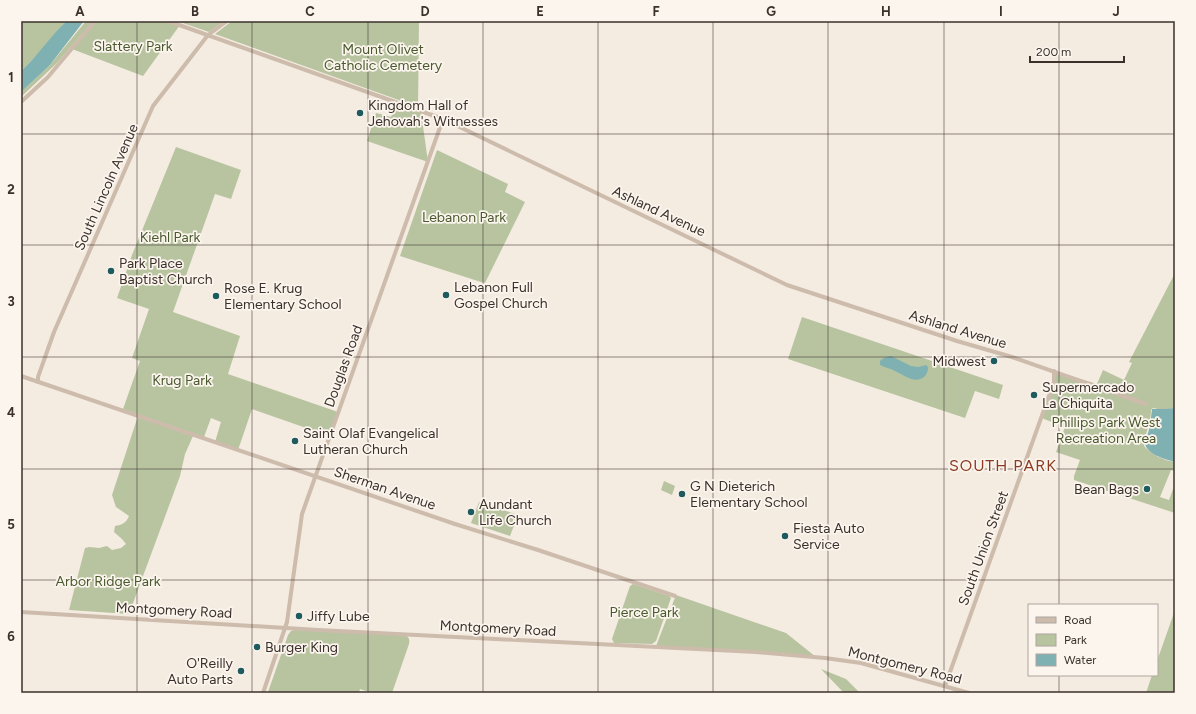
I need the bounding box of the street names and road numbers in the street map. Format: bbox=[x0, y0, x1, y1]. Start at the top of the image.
street label: South Lincoln Avenue bbox=[71, 121, 142, 253]
street label: Ashland Avenue bbox=[609, 182, 708, 241]
street label: Ashland Avenue bbox=[907, 307, 1009, 352]
street label: Douglas Road bbox=[321, 323, 366, 410]
street label: Sherman Avenue bbox=[332, 463, 438, 514]
street label: South Union Street bbox=[955, 489, 1012, 608]
street label: Montgomery Road bbox=[115, 599, 233, 622]
street label: Montgomery Road bbox=[439, 617, 557, 640]
street label: Montgomery Road bbox=[846, 643, 964, 688]

